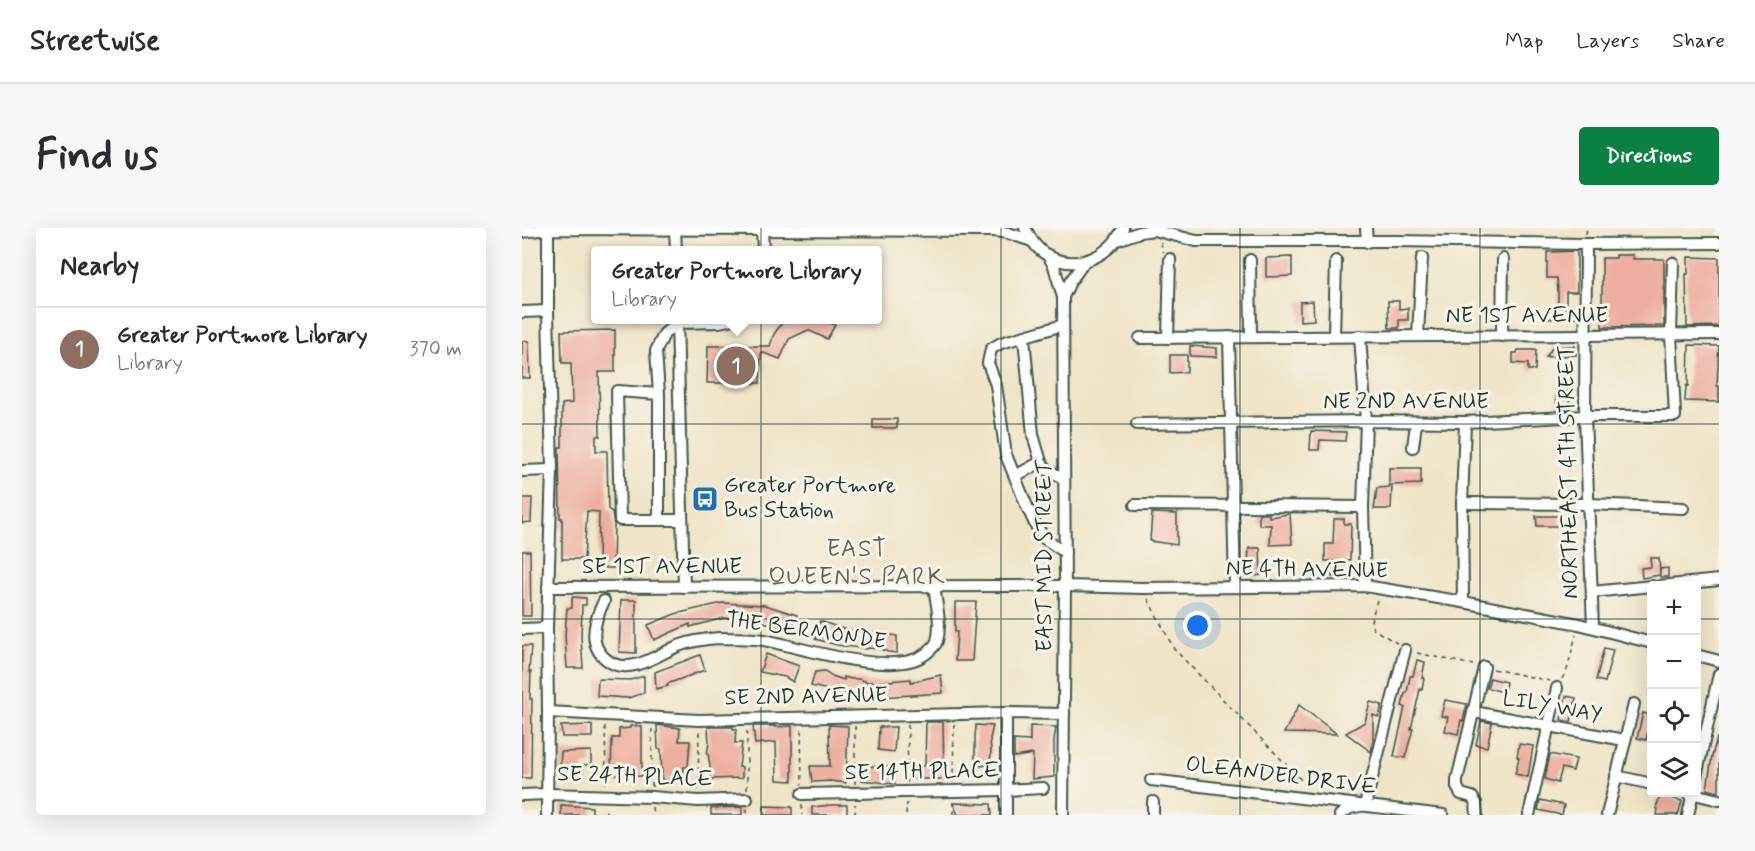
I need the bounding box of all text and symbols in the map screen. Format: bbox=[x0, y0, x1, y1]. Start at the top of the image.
text: Streetwise bbox=[30, 23, 160, 60]
text: Map bbox=[1505, 27, 1543, 55]
text: Layers bbox=[1576, 27, 1639, 55]
text: Share bbox=[1672, 27, 1725, 55]
button: Directions bbox=[1579, 127, 1719, 185]
text: Find us bbox=[36, 129, 158, 184]
popup bbox=[591, 246, 882, 324]
text: Nearby bbox=[60, 250, 139, 284]
text: Greater Portmore Library bbox=[611, 258, 862, 286]
text: Library bbox=[611, 286, 677, 313]
street label: NE 1ST AVENUE bbox=[1446, 302, 1608, 330]
text: Greater Portmore Library bbox=[117, 322, 367, 350]
text: 1 bbox=[75, 336, 84, 363]
text: 370 m bbox=[410, 336, 462, 363]
pin: 1 bbox=[716, 344, 756, 388]
street label: NORTHEAST 4TH STREET bbox=[1553, 345, 1585, 599]
text: Library bbox=[117, 350, 183, 377]
street label: NE 2ND AVENUE bbox=[1323, 388, 1489, 416]
street label: EAST MID STREET bbox=[1031, 459, 1059, 652]
place label: Greater Portmore Bus Station bbox=[724, 472, 896, 525]
bus stop icon: Greater Portmore Bus Station bbox=[690, 484, 720, 514]
district label: EAST QUEEN'S PARK bbox=[768, 534, 946, 593]
street label: SE 1ST AVENUE bbox=[582, 553, 742, 581]
street label: NE 4TH AVENUE bbox=[1226, 555, 1389, 585]
map controls bbox=[1647, 581, 1701, 797]
button: + bbox=[1647, 581, 1701, 635]
street label: THE BERMONDE bbox=[724, 606, 888, 656]
your location bbox=[1183, 611, 1212, 640]
button: − bbox=[1647, 635, 1701, 689]
street label: SE 2ND AVENUE bbox=[724, 682, 888, 712]
street label: LILY WAY bbox=[1500, 684, 1604, 730]
button: locate bbox=[1647, 689, 1701, 743]
button: layers bbox=[1647, 743, 1701, 797]
street label: OLEANDER DRIVE bbox=[1184, 750, 1378, 802]
street label: SE 14TH PLACE bbox=[845, 757, 999, 787]
street label: SE 24TH PLACE bbox=[557, 760, 713, 794]

